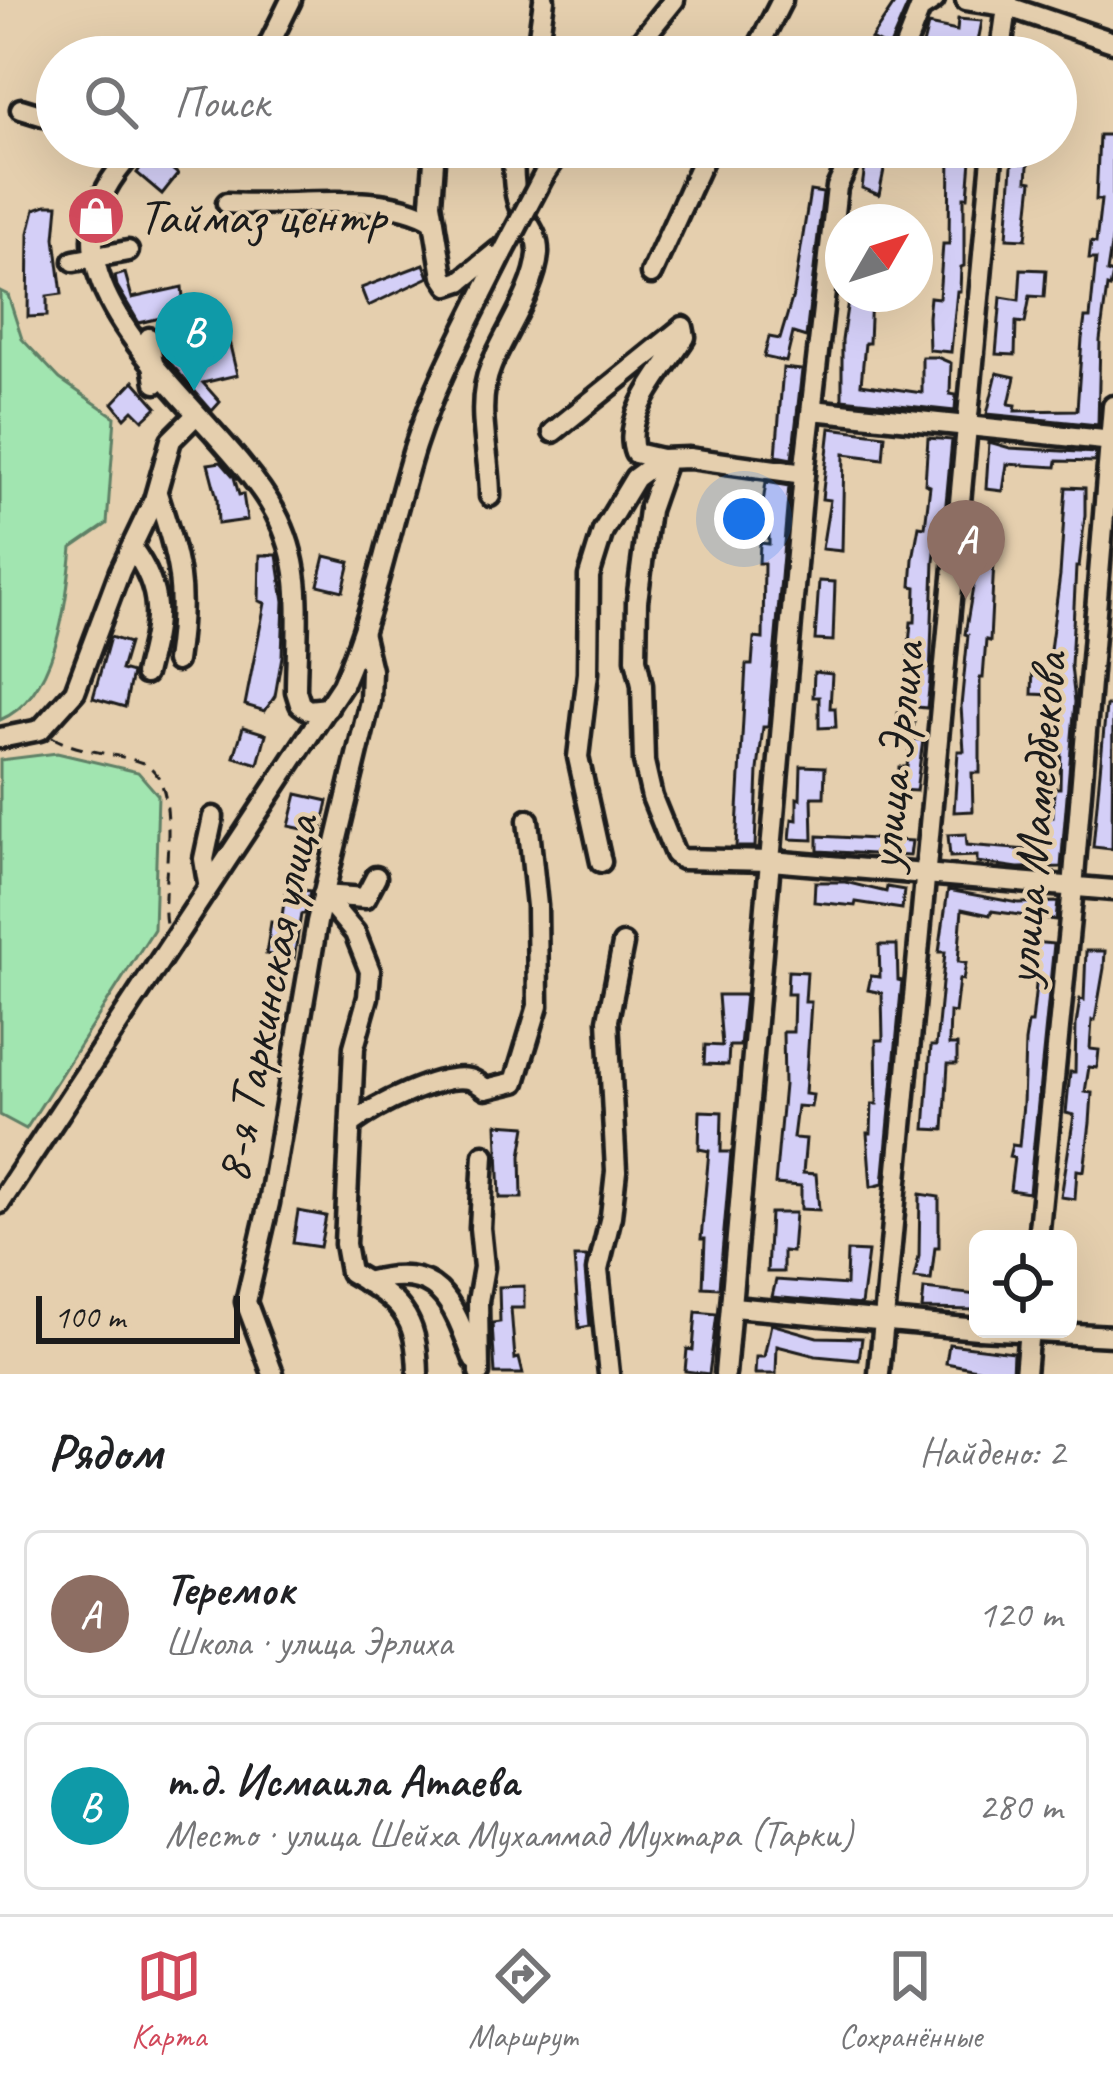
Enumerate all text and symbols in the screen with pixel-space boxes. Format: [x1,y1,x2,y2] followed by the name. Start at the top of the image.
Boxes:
[36,36,1077,168] search box
[78,69,144,135] icon: search
[174,74,269,131] text: Поиск
[138,184,389,248] place label: Таймаз центр
[65,185,127,247] shop icon: Таймаз центр
[825,204,933,312] north arrow
[155,292,233,391] pin: B
[714,489,774,549] your location
[927,500,1005,599] pin: A
[851,635,939,876] street label: улица Эрлиха
[988,647,1082,991] street label: улица Мамедбекова
[199,806,334,1188] street label: 8-я Таркинская улица
[969,1230,1077,1338] map controls
[969,1230,1077,1338] button: locate
[36,1290,240,1343] scale bar
[54,1296,125,1338] text: 100 m
[48,1420,162,1484] text: Рядом
[920,1428,1065,1477] text: Найдено: 2
[165,1561,295,1618] text: Теремок
[80,1590,100,1639] text: A
[978,1590,1062,1639] text: 120 m
[165,1618,453,1667] text: Школа · улица Эрлиха
[165,1753,519,1810] text: т.д. Исмаила Атаева
[80,1782,100,1831] text: B
[978,1782,1062,1831] text: 280 m
[165,1810,853,1859] text: Место · улица Шейха Мухаммад Мухтара (Тарки)
[131,1943,206,2057] tab: Карта
[468,1943,577,2057] tab: Маршрут
[839,1943,982,2057] tab: Сохранённые

